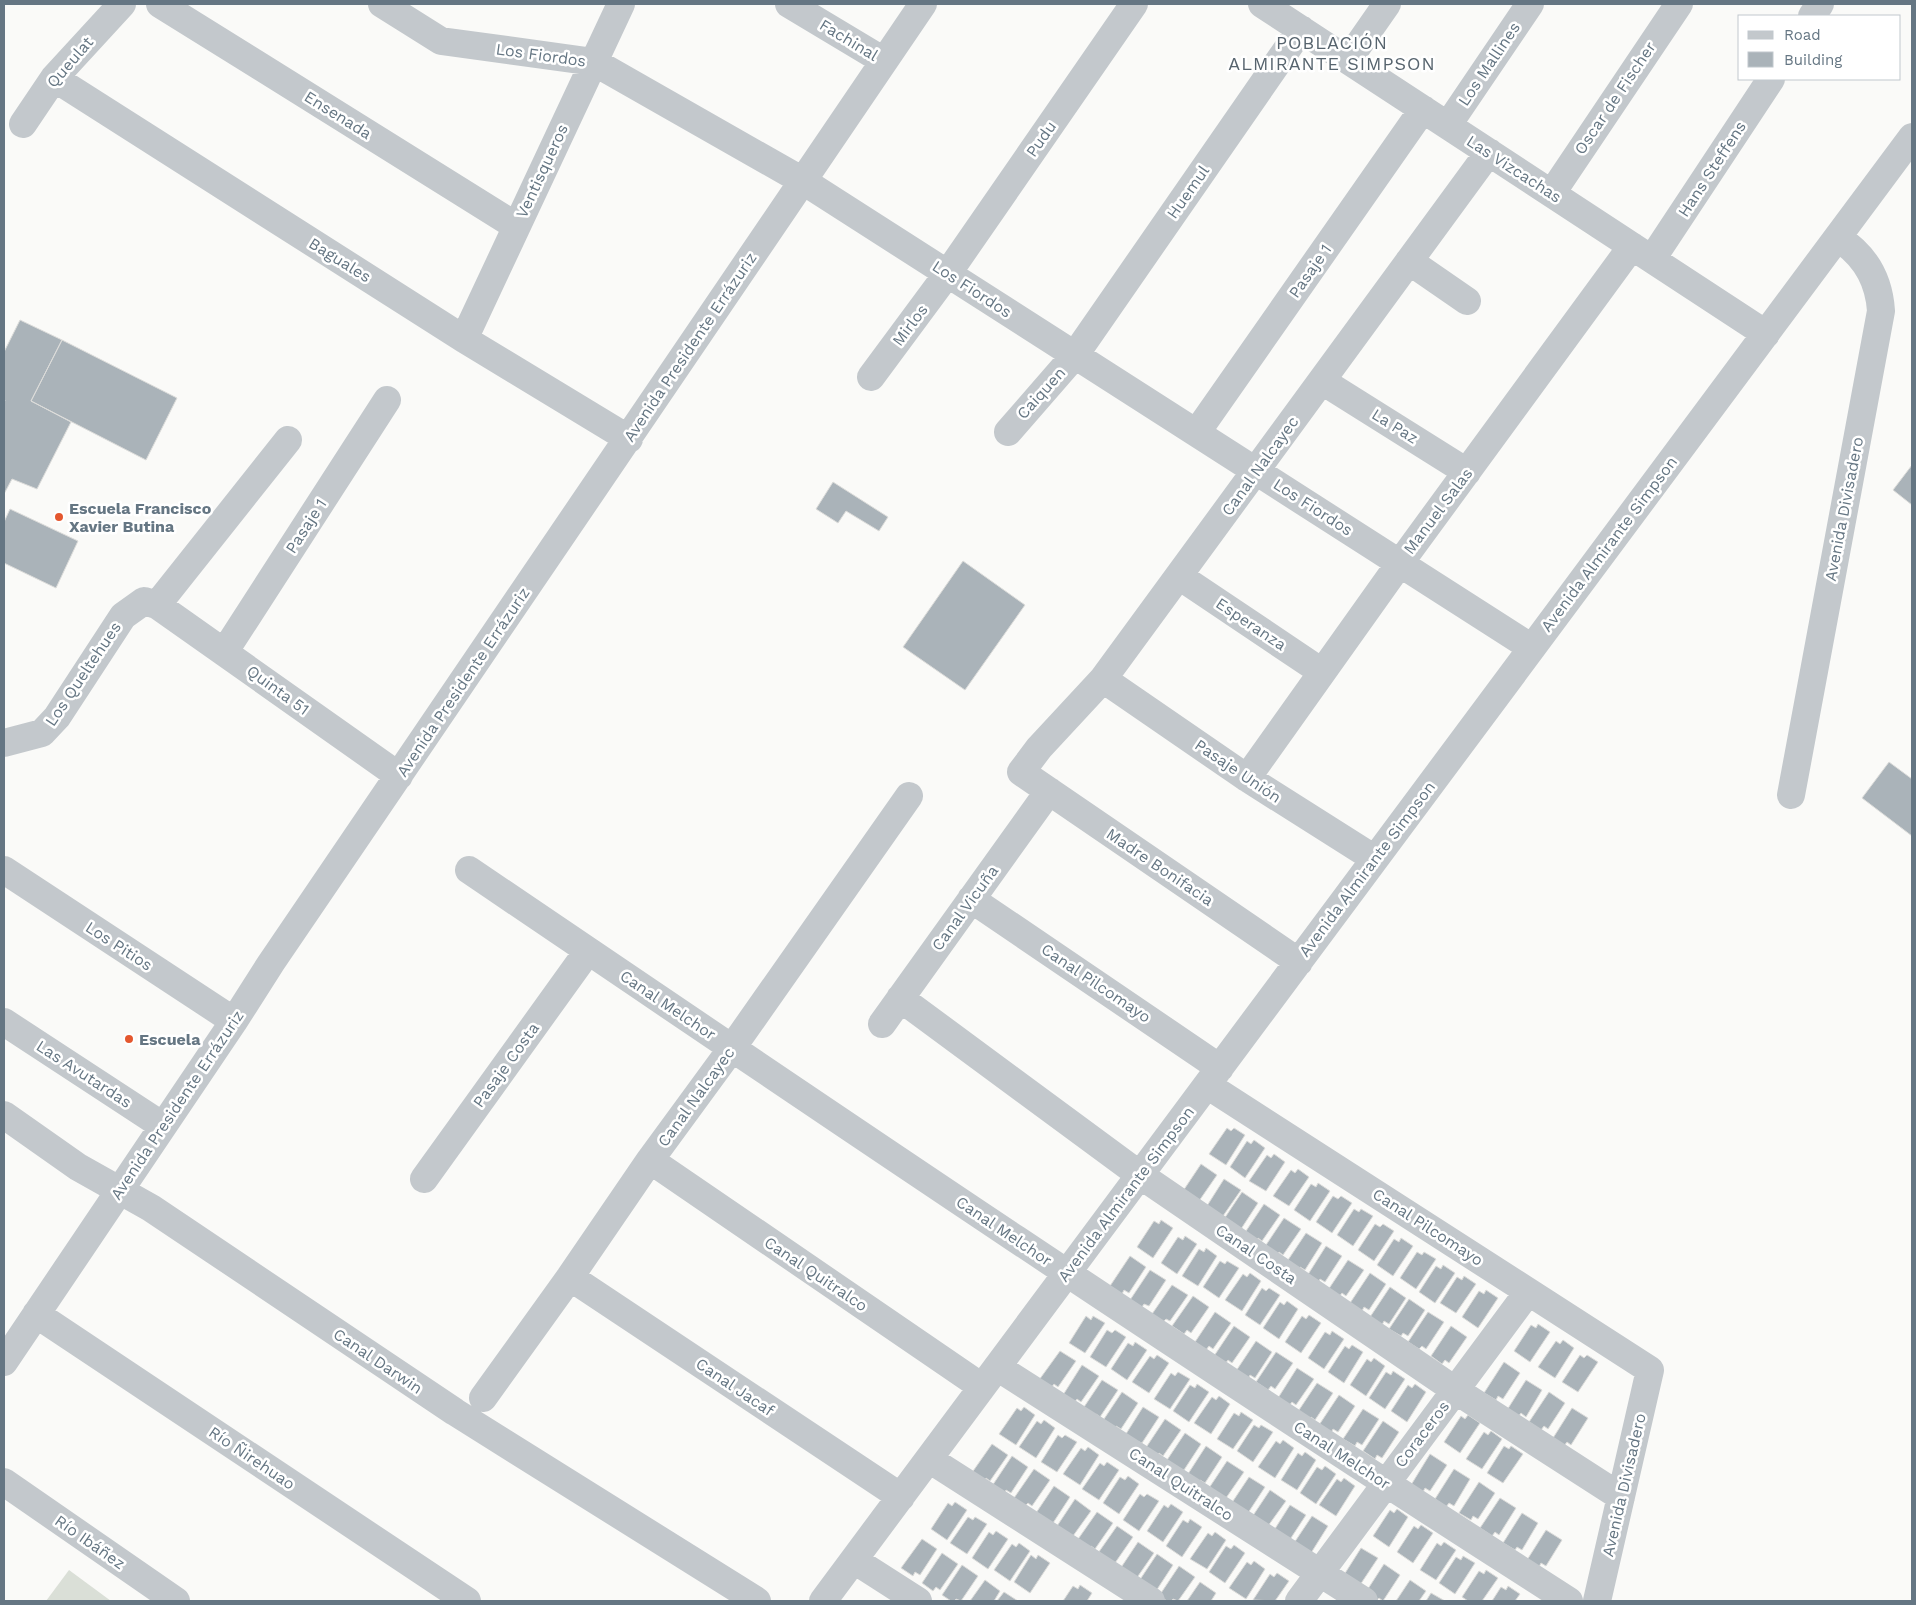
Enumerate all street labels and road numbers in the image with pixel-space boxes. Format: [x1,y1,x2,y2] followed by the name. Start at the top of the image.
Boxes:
[816,15,882,65] street label: Fachinal
[1454,18,1524,110] street label: Los Mallines
[43,32,97,91] street label: Queulat
[1570,38,1660,158] street label: Oscar de Fischer
[495,39,587,71] street label: Los Fiordos
[301,87,375,143] street label: Ensenada
[1022,117,1060,161] street label: Pudu
[1674,117,1750,221] street label: Hans Steffens
[512,121,572,221] street label: Ventisqueros
[1463,131,1565,207] street label: Las Vizcachas
[1163,162,1213,222] street label: Huemul
[305,234,375,286] street label: Baguales
[1285,240,1335,302] street label: Pasaje 1
[619,249,761,445] street label: Avenida Presidente Errázuriz
[929,256,1015,322] street label: Los Fiordos
[888,300,932,350] street label: Mirlos
[1013,363,1069,423] street label: Caiquen
[1368,404,1422,448] street label: La Paz
[1218,412,1302,519] street label: Canal Nalcayec
[1821,435,1867,583] street label: Avenida Divisadero
[1537,453,1681,635] street label: Avenida Almirante Simpson
[1399,464,1477,558] street label: Manuel Salas
[1270,474,1356,540] street label: Los Fiordos
[281,495,331,557] street label: Pasaje 1
[392,584,534,780] street label: Avenida Presidente Errázuriz
[1212,594,1290,654] street label: Esperanza
[41,618,125,730] street label: Los Queltehues
[243,661,313,719] street label: Quinta 51
[1191,735,1285,807] street label: Pasaje Unión
[1295,778,1439,960] street label: Avenida Almirante Simpson
[1103,824,1217,910] street label: Madre Bonifacia
[928,862,1002,954] street label: Canal Vicuña
[82,917,156,975] street label: Los Pitios
[1038,939,1154,1027] street label: Canal Pilcomayo
[616,966,720,1044] street label: Canal Melchor
[106,1007,248,1203] street label: Avenida Presidente Errázuriz
[469,1019,543,1111] street label: Pasaje Costa
[33,1036,135,1112] street label: Las Avutardas
[654,1043,738,1150] street label: Canal Nalcayec
[1054,1103,1198,1285] street label: Avenida Almirante Simpson
[1369,1184,1487,1270] street label: Canal Pilcomayo
[952,1192,1056,1270] street label: Canal Melchor
[1212,1220,1300,1288] street label: Canal Costa
[761,1232,871,1316] street label: Canal Quitralco
[330,1324,426,1398] street label: Canal Darwin
[692,1354,778,1421] street label: Canal Jacaf
[1391,1397,1453,1471] street label: Coraceros
[1598,1411,1650,1559] street label: Avenida Divisadero
[1290,1417,1394,1494] street label: Canal Melchor
[205,1422,299,1494] street label: Río Ñirehuao
[1125,1443,1237,1525] street label: Canal Quitralco
[51,1511,129,1573] street label: Río Ibáñez

